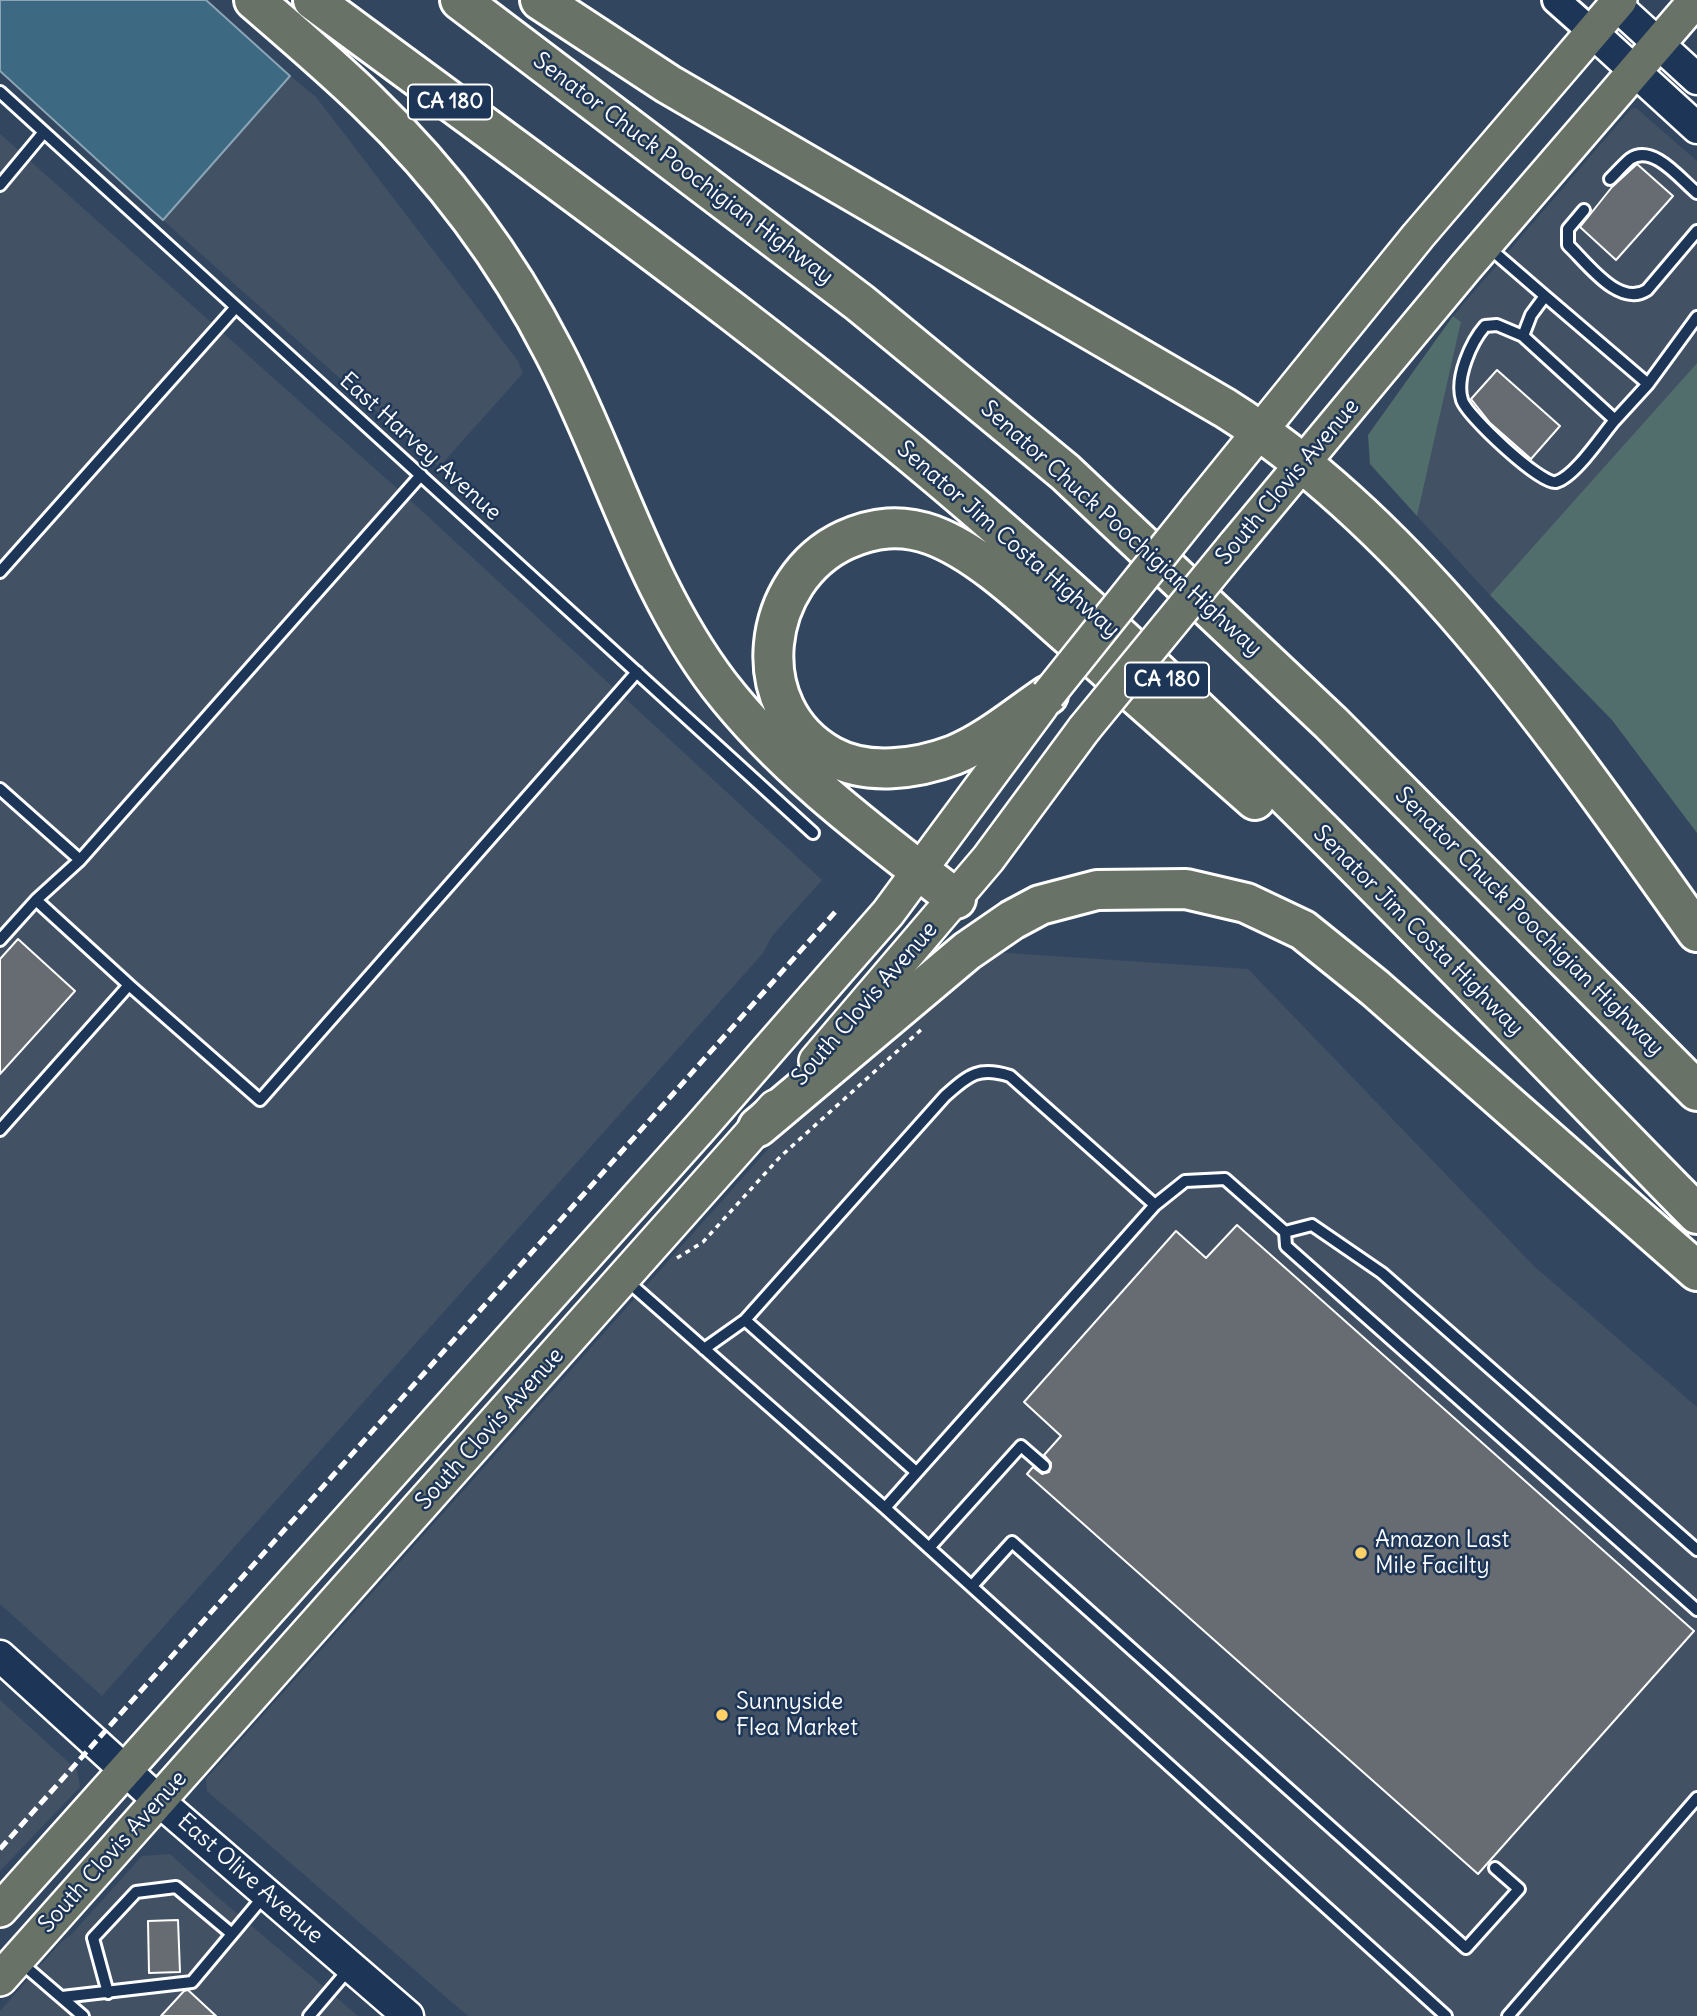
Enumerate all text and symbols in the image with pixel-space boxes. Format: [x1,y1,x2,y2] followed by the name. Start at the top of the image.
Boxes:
[527,47,839,291] street label: Senator Chuck Poochigian Highway
[408,84,492,119] road number: CA 180
[333,367,507,527] street label: East Harvey Avenue
[1211,393,1365,571] street label: South Clovis Avenue
[975,395,1267,663] street label: Senator Chuck Poochigian Highway
[891,436,1125,644] street label: Senator Jim Costa Highway
[1125,662,1209,698] road number: CA 180
[1389,782,1669,1062] street label: Senator Chuck Poochigian Highway
[1307,820,1529,1042] street label: Senator Jim Costa Highway
[786,916,944,1092] street label: South Clovis Avenue
[410,1342,570,1516] street label: South Clovis Avenue
[1375,1526,1509,1580] place label: Amazon Last Mile Facilty
[1353,1545,1369,1561] marker: Amazon Last Mile Facilty
[736,1688,858,1742] place label: Sunnyside Flea Market
[714,1707,730,1723] marker: Sunnyside Flea Market
[33,1765,193,1939] street label: South Clovis Avenue
[171,1808,329,1950] street label: East Olive Avenue

